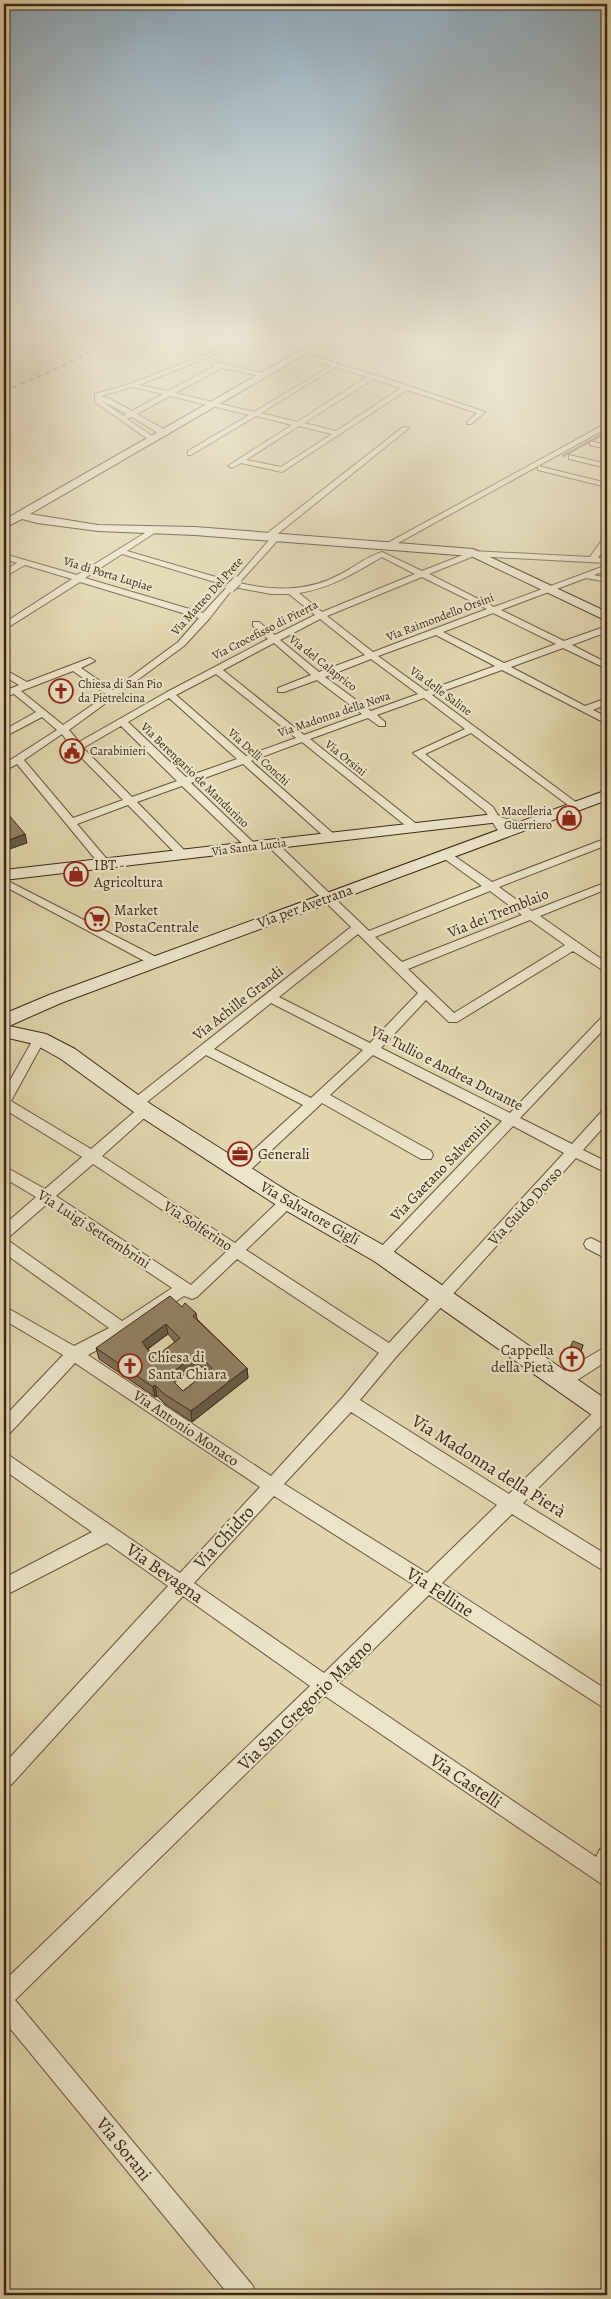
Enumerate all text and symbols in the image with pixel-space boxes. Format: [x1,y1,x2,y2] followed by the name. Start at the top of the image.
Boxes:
[61,553,154,595] street label: Via di Porta Lupiae
[167,553,246,639] street label: Via Matteo Del Prete
[383,589,496,645] street label: Via Raimondello Orsini
[208,596,321,664] street label: Via Crocefisso di Piterta
[285,631,360,695] street label: Via del Calaprico
[406,662,475,719] street label: Via delle Saline
[78,676,162,706] place label: Chiesa di San Pio da Pietrelcina
[48,678,74,704] church icon: Chiesa di San Pio da Pietrelcina
[275,687,393,741] street label: Via Madonna della Nova
[137,718,253,831] street label: Via Berengario de Mandurino
[224,724,293,789] street label: Via Delli Conchi
[321,736,370,780] street label: Via Orsini
[59,738,85,764] public building icon: Carabinieri
[90,743,146,759] place label: Carabinieri
[501,803,552,833] place label: Macelleria Guerriero
[556,805,582,831] shop icon: Macelleria Guerriero
[210,834,288,860] street label: Via Santa Lucia
[93,855,163,892] place label: IBT - Agricoltura
[63,861,89,887] shop icon: IBT - Agricoltura
[253,879,356,933] street label: Via per Avetrana
[444,884,551,943] street label: Via dei Tremblaio
[114,900,199,937] place label: Market PostaCentrale
[84,906,110,932] supermarket icon: Market PostaCentrale
[188,961,287,1045] street label: Via Achille Grandi
[367,1020,527,1115] street label: Via Tullio e Andrea Durante
[385,1113,496,1226] street label: Via Gaetano Salvemini
[227,1141,253,1167] office icon: Generali
[258,1144,310,1164] place label: Generali
[483,1162,567,1250] street label: Via Guido Dorso
[256,1176,363,1250] street label: Via Salvatore Gigli
[33,1184,154,1273] street label: Via Luigi Settembrini
[159,1196,236,1256] street label: Via Solferino
[491,1340,554,1377] place label: Cappella della Pietà
[559,1346,585,1372] church icon: Cappella della Pietà
[148,1347,227,1384] place label: Chiesa di Santa Chiara
[117,1353,143,1379] church icon: Chiesa di Santa Chiara
[128,1385,243,1471] street label: Via Antonio Monaco
[407,1408,571,1524] street label: Via Madonna della Pierà
[188,1500,260,1575] street label: Via Chidro
[121,1537,209,1609] street label: Via Bevagna
[401,1561,478,1623] street label: Via Felline
[232,1634,377,1776] street label: Via San Gregorio Magno
[424,1748,507,1814] street label: Via Castelli
[90,2111,157,2186] street label: Via Sorani

